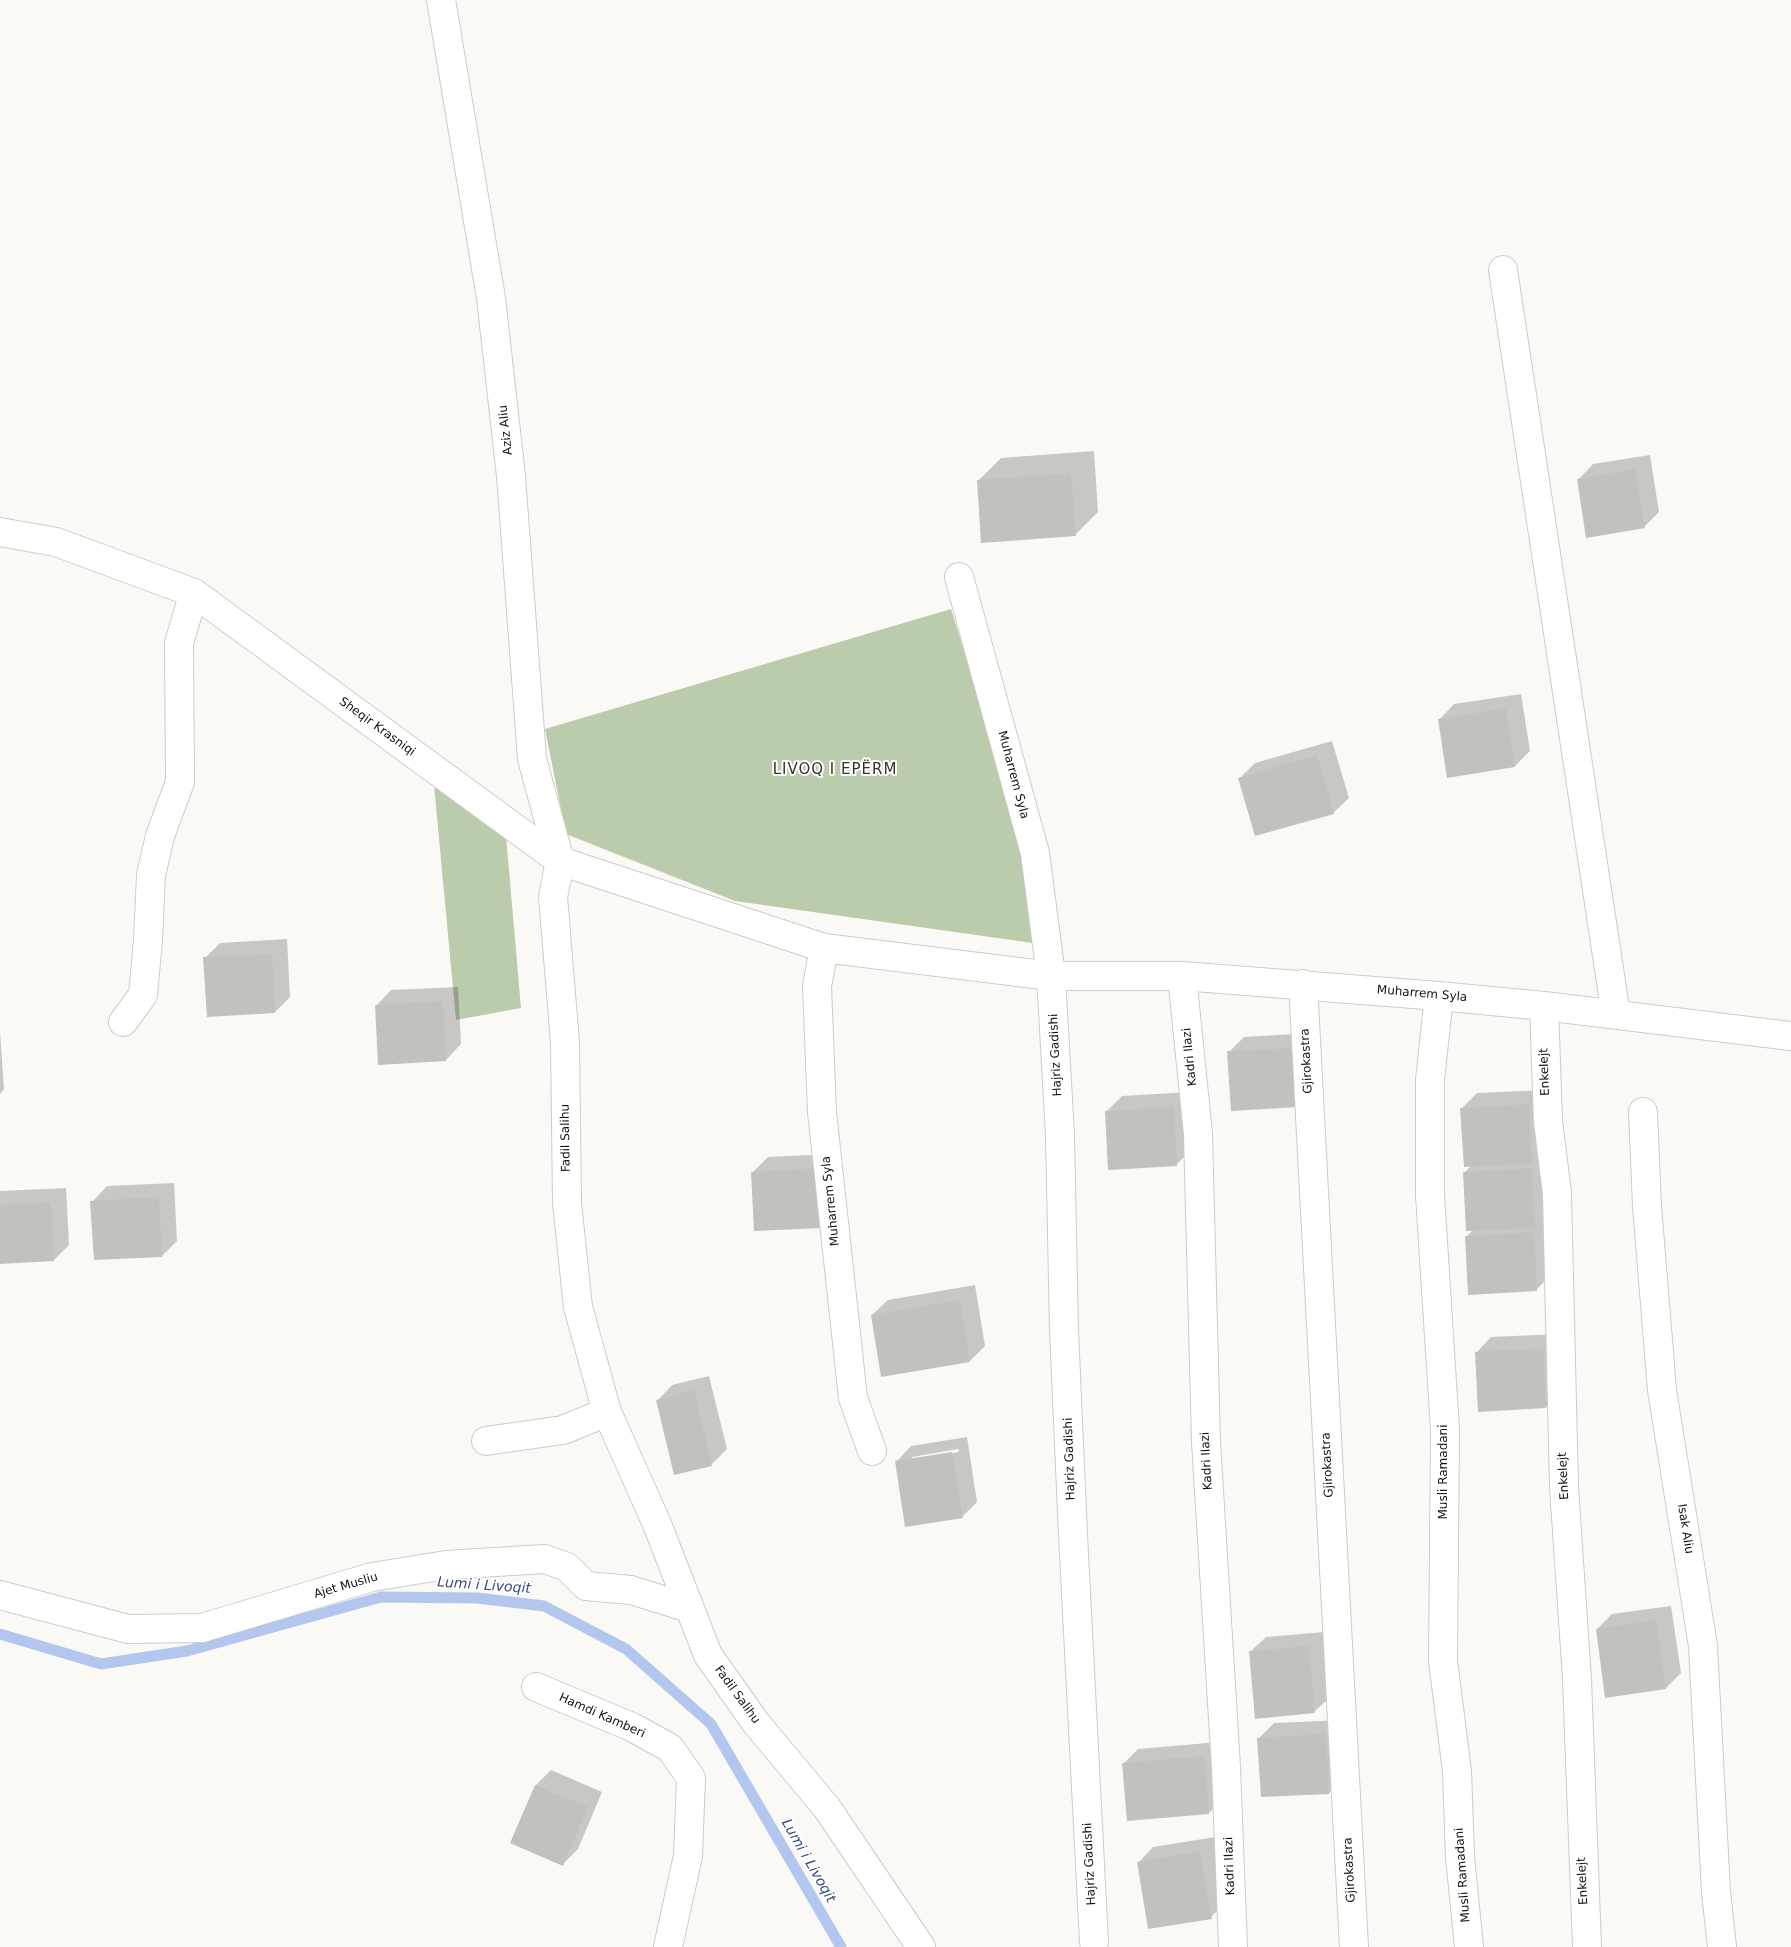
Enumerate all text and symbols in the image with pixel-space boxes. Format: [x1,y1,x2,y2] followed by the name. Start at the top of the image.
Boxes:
[496,404,516,456] street label: Aziz Aliu
[336,695,418,759] street label: Sheqir Krasniqi
[994,729,1032,821] street label: Muharrem Syla
[771,761,899,779] district label: LIVOQ I EPËRM
[1376,983,1468,1005] street label: Muharrem Syla
[1047,1013,1065,1097] street label: Hajriz Gadishi
[1180,1027,1200,1087] street label: Kadri Ilazi
[1298,1028,1316,1094] street label: Gjirokastra
[1537,1048,1553,1096] street label: Enkelejt
[558,1104,574,1172] street label: Fadil Salihu
[819,1155,843,1247] street label: Muharrem Syla
[1061,1417,1079,1501] street label: Hajriz Gadishi
[1437,1424,1451,1520] street label: Musli Ramadani
[1198,1431,1216,1491] street label: Kadri Ilazi
[1319,1432,1337,1498] street label: Gjirokastra
[1556,1452,1572,1500] street label: Enkelejt
[1674,1503,1696,1555] street label: Isak Aliu
[312,1570,380,1602] street label: Ajet Musliu
[437,1574,531,1598] water label: Lumi i Livoqit
[711,1663,763,1727] street label: Fadil Salihu
[557,1691,647,1741] street label: Hamdi Kamberi
[777,1816,839,1906] water label: Lumi i Livoqit
[1081,1822,1099,1906] street label: Hajriz Gadishi
[1453,1827,1473,1923] street label: Musli Ramadani
[1222,1836,1238,1896] street label: Kadri Ilazi
[1341,1837,1359,1903] street label: Gjirokastra
[1575,1857,1591,1905] street label: Enkelejt

